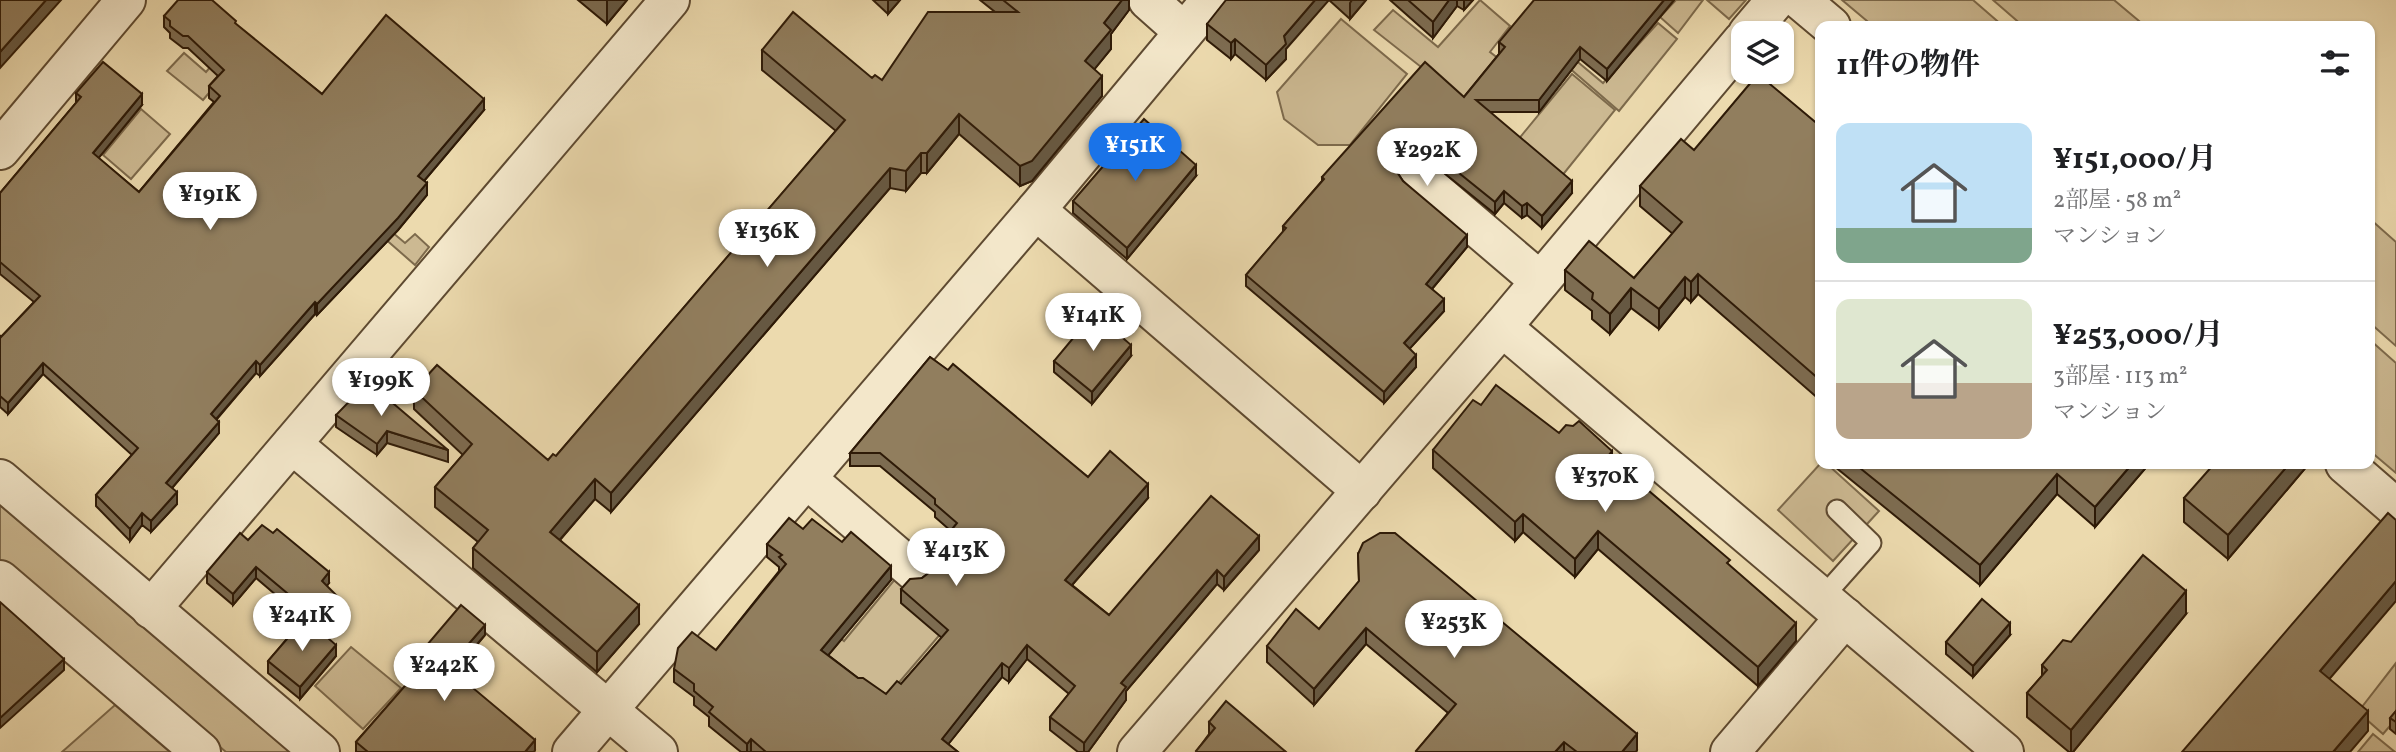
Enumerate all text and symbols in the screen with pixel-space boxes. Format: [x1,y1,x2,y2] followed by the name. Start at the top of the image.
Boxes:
[1731,21,1794,84] map controls
[1731,21,1794,84] button: layers
[2316,44,2354,82] icon: filters
[1836,45,1980,87] text: 11件の物件
[1086,124,1184,183] pin: ¥151K
[1378,128,1476,188] pin: ¥292K
[1105,130,1165,162] text: ¥151K
[1393,135,1461,167] text: ¥292K
[2053,139,2217,181] text: ¥151,000/月
[1892,151,1976,235] icon: home
[161,173,259,232] pin: ¥191K
[179,179,241,211] text: ¥191K
[2053,185,2181,217] text: 2部屋 · 58 m²
[718,210,816,269] pin: ¥136K
[735,216,799,248] text: ¥136K
[2053,221,2167,253] text: マンション
[1044,294,1142,353] pin: ¥141K
[1061,300,1125,332] text: ¥141K
[2053,315,2224,357] text: ¥253,000/月
[1892,327,1976,411] icon: home
[332,358,430,418] pin: ¥199K
[2053,361,2188,393] text: 3部屋 · 113 m²
[348,365,414,397] text: ¥199K
[2053,397,2167,429] text: マンション
[1556,454,1654,514] pin: ¥370K
[1571,461,1639,493] text: ¥370K
[907,528,1005,588] pin: ¥413K
[923,535,989,567] text: ¥413K
[253,594,351,653] pin: ¥241K
[269,600,335,632] text: ¥241K
[1405,600,1503,660] pin: ¥253K
[1421,607,1487,639] text: ¥253K
[395,644,493,703] pin: ¥242K
[410,650,478,682] text: ¥242K

